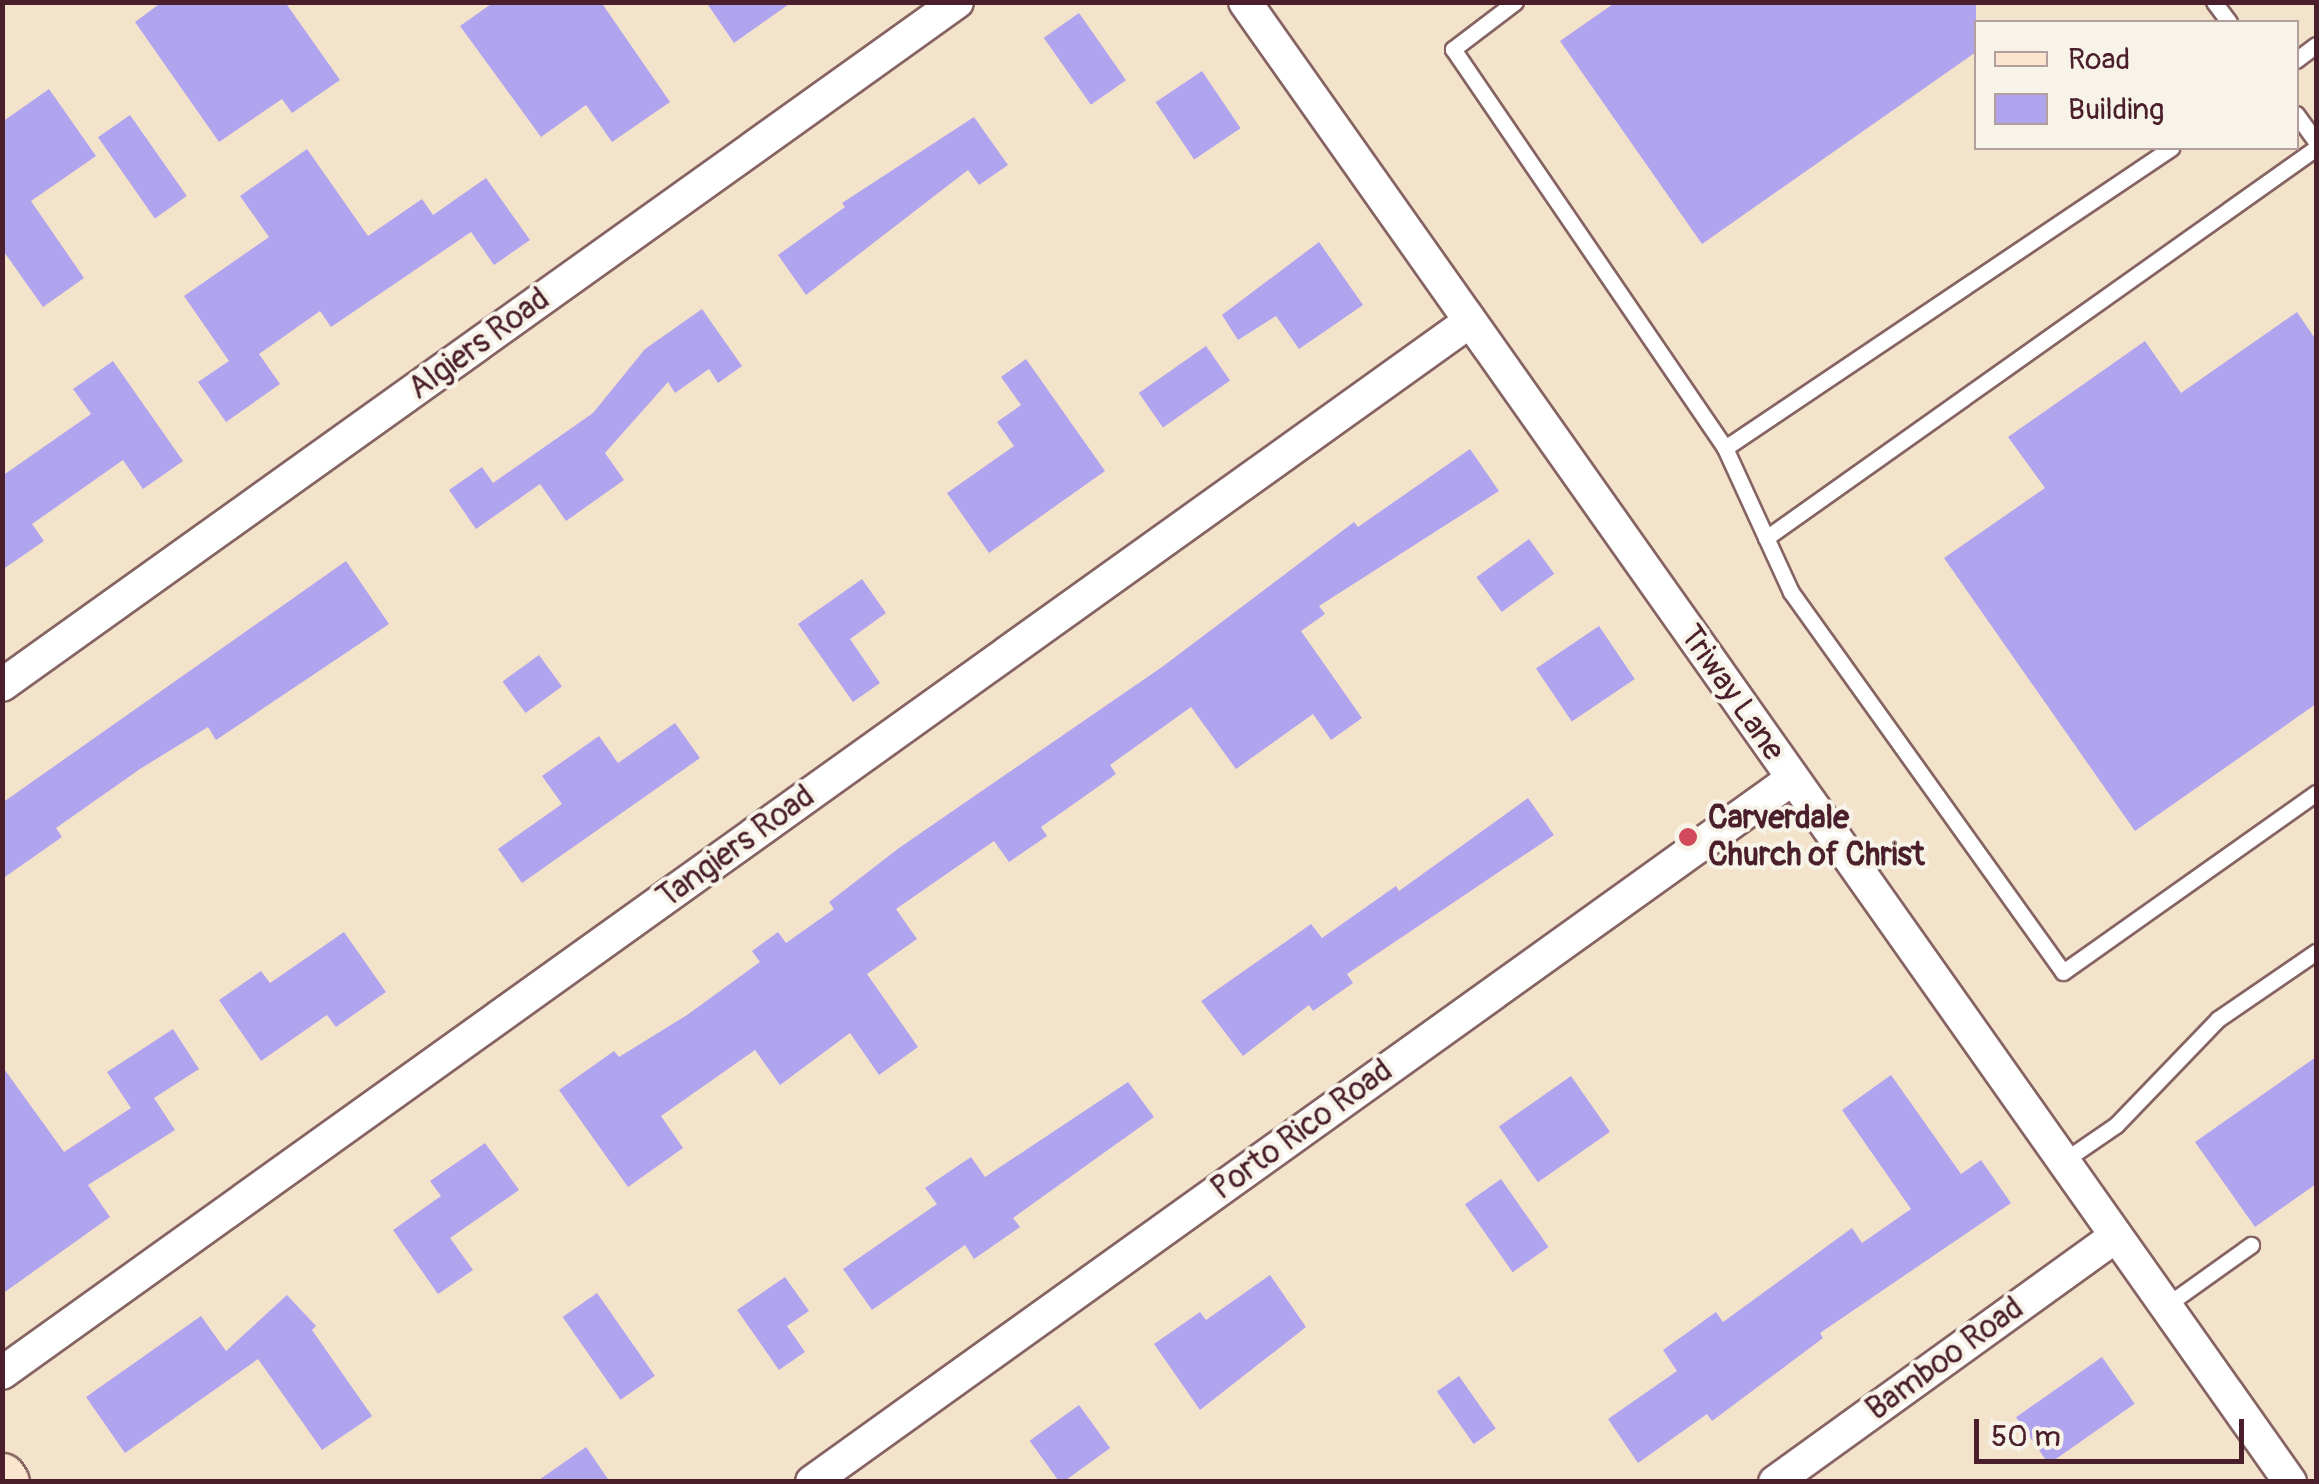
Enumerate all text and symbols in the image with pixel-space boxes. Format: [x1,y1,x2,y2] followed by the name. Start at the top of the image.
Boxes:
[1974,20,2299,150] legend
[2068,41,2130,78] text: Road
[2068,91,2164,128] text: Building
[401,280,557,408] street label: Algiers Road
[1671,618,1793,768] street label: Triway Lane
[650,777,822,917] street label: Tangiers Road
[1708,800,1925,875] place label: Carverdale Church of Christ
[1677,826,1699,848] marker: Carverdale Church of Christ
[1204,1052,1400,1208] street label: Porto Rico Road
[1859,1289,2031,1429] street label: Bamboo Road
[1979,1399,2249,1461] scale bar
[1991,1418,2061,1455] text: 50 m

